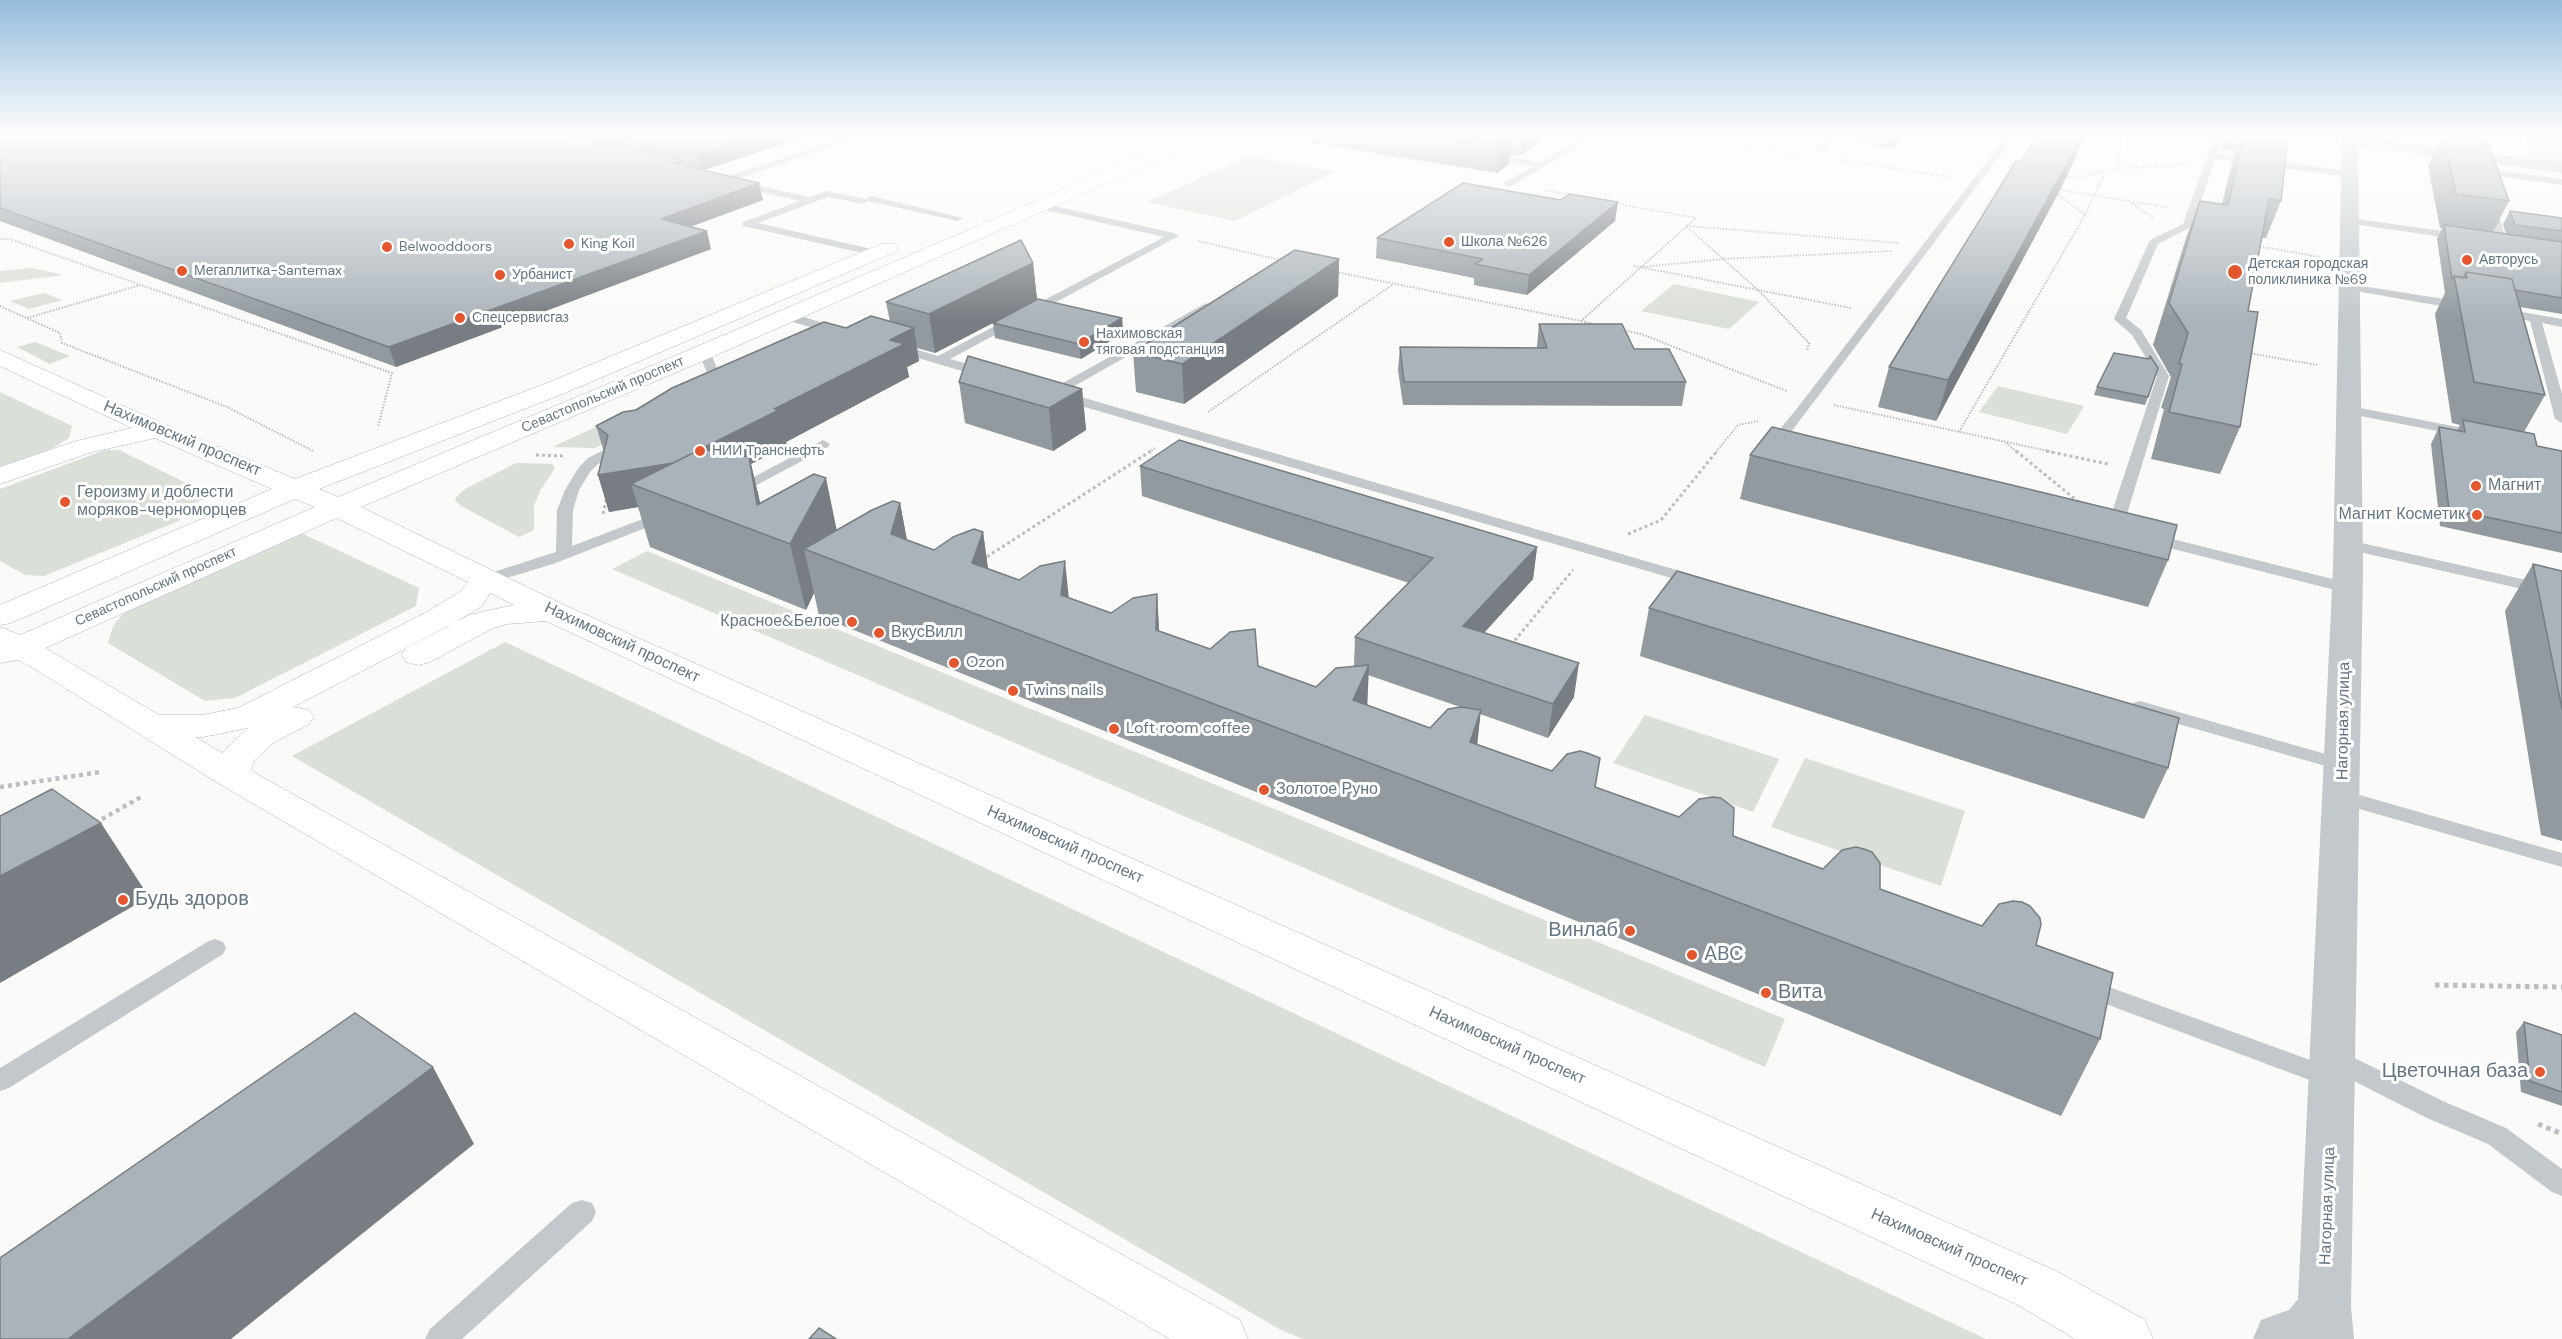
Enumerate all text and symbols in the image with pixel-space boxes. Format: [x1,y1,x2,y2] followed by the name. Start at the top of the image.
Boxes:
[1461,234,1548,250] place label: Школа №626
[1442,235,1456,249] marker: Школа №626
[581,236,635,252] place label: King Koil
[562,237,576,251] marker: King Koil
[399,239,492,255] place label: Belwooddoors
[380,240,394,254] marker: Belwooddoors
[2479,252,2538,268] place label: Авторусь
[2460,253,2474,267] marker: Авторусь
[2248,256,2368,288] place label: Детская городская поликлиника №69
[194,263,342,279] place label: Мегаплитка-Santemax
[2226,263,2244,281] marker: Детская городская поликлиника №69
[175,264,189,278] marker: Мегаплитка-Santemax
[512,267,572,283] place label: Урбанист
[493,268,507,282] marker: Урбанист
[472,310,569,326] place label: Спецсервисгаз
[453,311,467,325] marker: Спецсервисгаз
[1096,326,1224,358] place label: Нахимовская тяговая подстанция
[1077,335,1091,349] marker: Нахимовская тяговая подстанция
[519,353,687,437] street label: Севастопольский проспект
[100,397,264,481] street label: Нахимовский проспект
[712,443,824,459] place label: НИИ Транснефть
[693,444,707,458] marker: НИИ Транснефть
[2488,476,2541,496] place label: Магнит
[2469,479,2483,493] marker: Магнит
[77,483,247,521] place label: Героизму и доблести моряков-черноморцев
[58,495,72,509] marker: Героизму и доблести моряков-черноморцев
[2339,505,2465,525] place label: Магнит Косметик
[2470,508,2484,522] marker: Магнит Косметик
[73,544,239,630] street label: Севастопольский проспект
[541,599,703,687] street label: Нахимовский проспект
[720,612,840,632] place label: Красное&Белое
[845,615,859,629] marker: Красное&Белое
[891,623,963,643] place label: ВкусВилл
[872,626,886,640] marker: ВкусВилл
[966,653,1004,673] place label: Ozon
[947,656,961,670] marker: Ozon
[2333,662,2355,780] street label: Нагорная улица
[1025,681,1104,701] place label: Twins nails
[1006,684,1020,698] marker: Twins nails
[1126,719,1250,739] place label: Loft room coffee
[1107,722,1121,736] marker: Loft room coffee
[1276,780,1378,800] place label: Золотое Руно
[1257,783,1271,797] marker: Золотое Руно
[984,802,1146,888] street label: Нахимовский проспект
[135,888,249,912] place label: Будь здоров
[116,893,130,907] marker: Будь здоров
[1548,919,1618,943] place label: Винлаб
[1623,924,1637,938] marker: Винлаб
[1704,943,1744,967] place label: ABC
[1685,948,1699,962] marker: ABC
[1778,981,1823,1005] place label: Вита
[1759,986,1773,1000] marker: Вита
[1426,1003,1588,1089] street label: Нахимовский проспект
[2382,1060,2528,1084] place label: Цветочная база
[2533,1065,2547,1079] marker: Цветочная база
[2316,1147,2340,1265] street label: Нагорная улица
[1868,1205,2030,1291] street label: Нахимовский проспект

